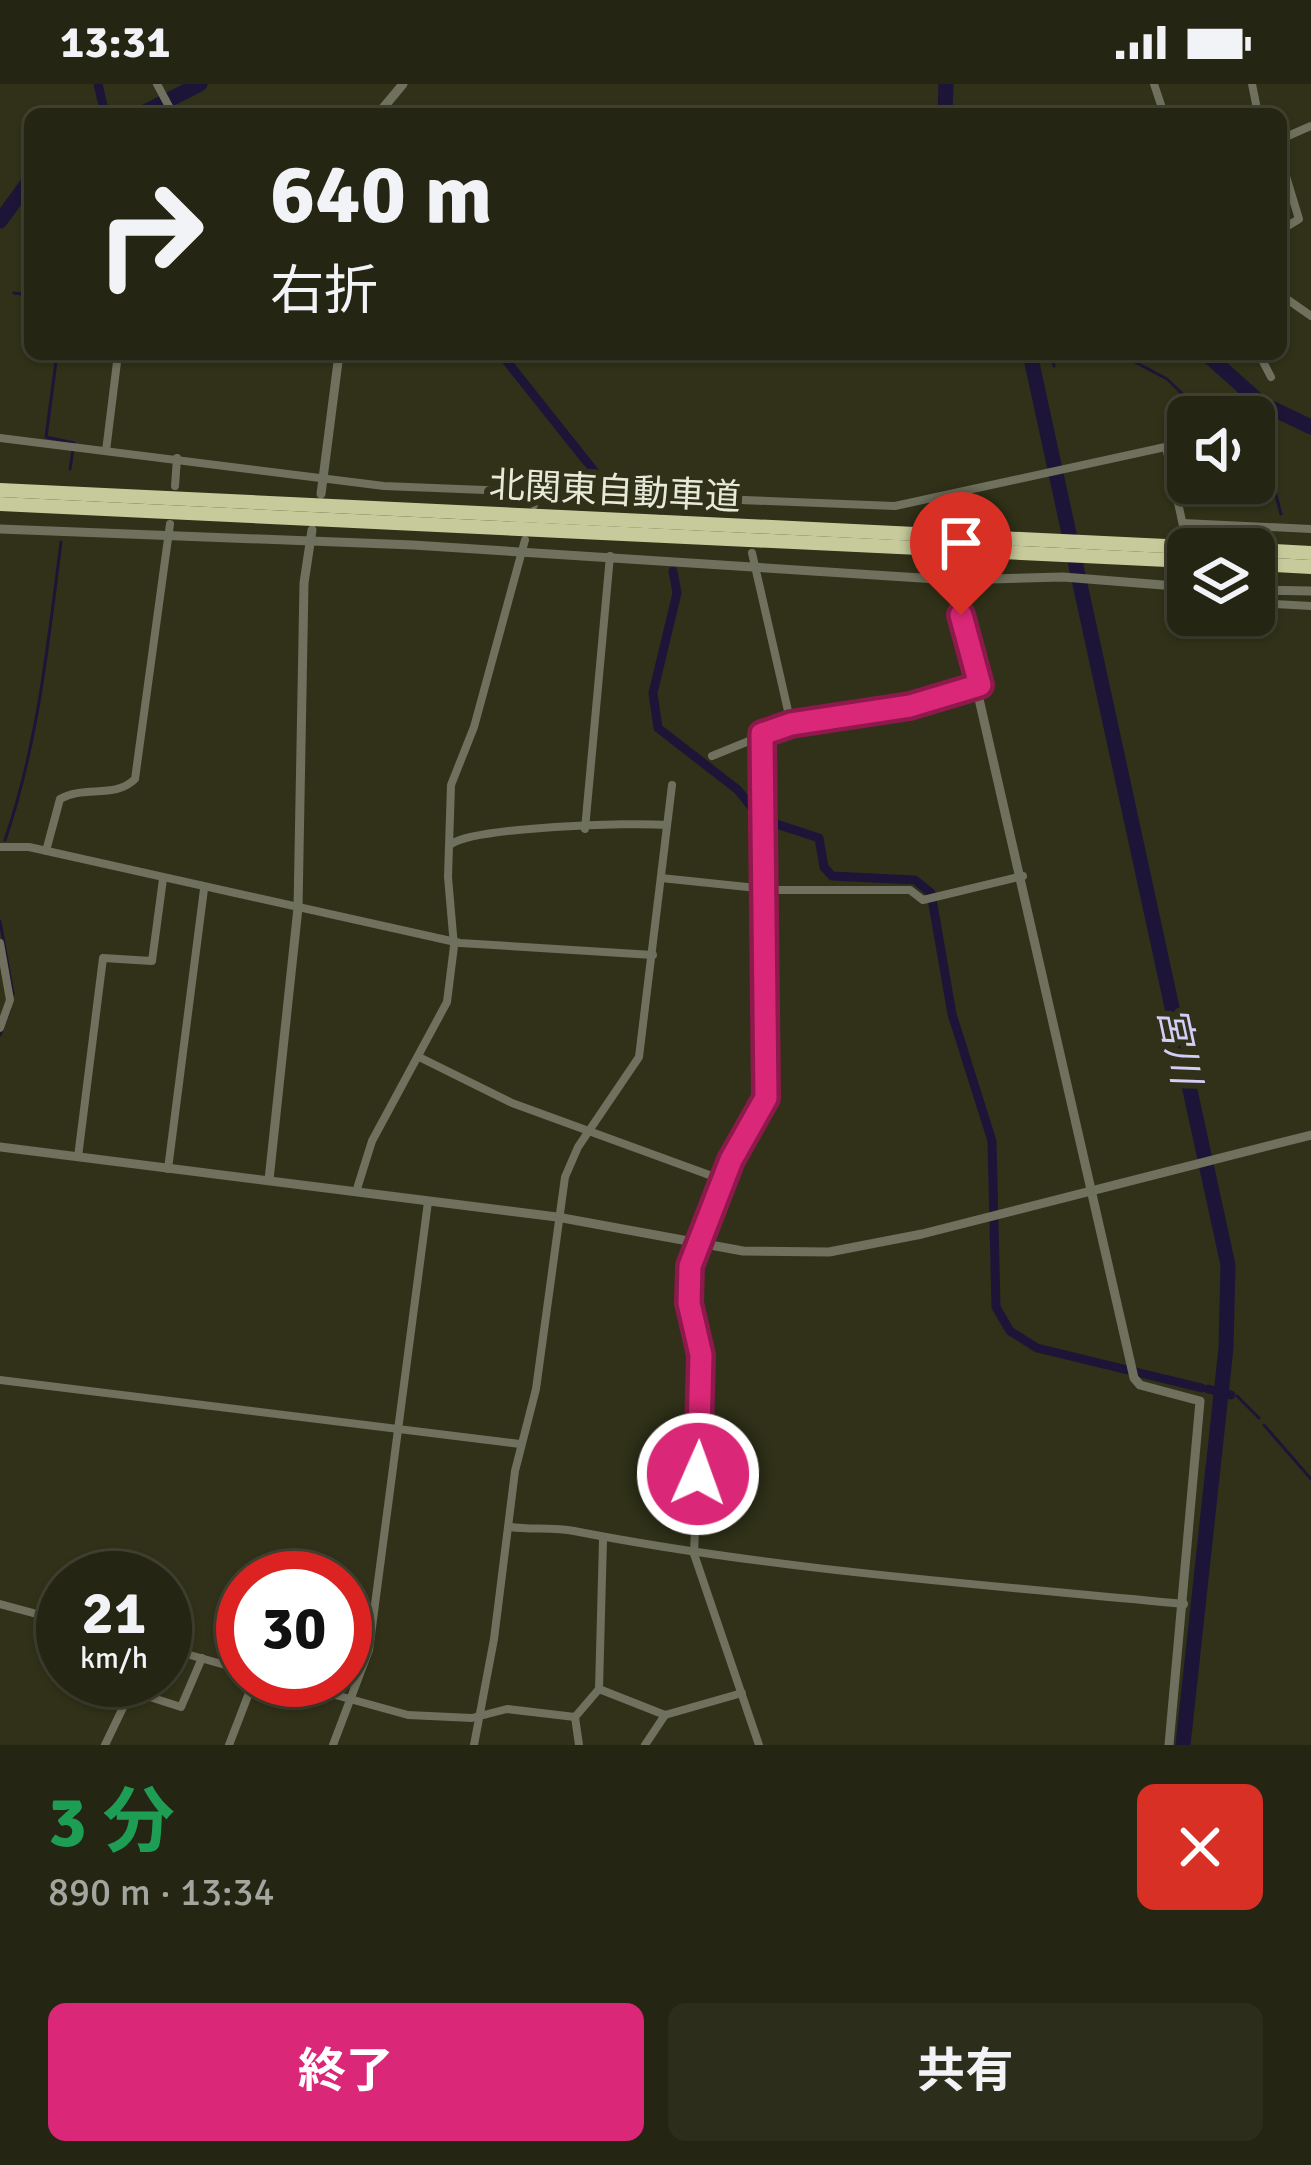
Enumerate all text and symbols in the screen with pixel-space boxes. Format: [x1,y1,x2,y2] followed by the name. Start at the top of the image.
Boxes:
[60,15,170,70] text: 13:31
[270,143,492,247] text: 640 m
[72,156,228,312] icon: right
[270,258,378,325] text: 右折
[1167,396,1275,636] map controls
[1167,396,1275,504] button: sound
[488,462,742,521] street label: 北関東自動車道
[910,492,1012,615] pin
[928,510,994,576] icon: arrive
[1167,528,1275,636] button: layers
[1147,1002,1211,1092] water label: 宮川
[635,1411,761,1537] position arrow
[216,1551,372,1707] speed limit sign: 30
[82,1577,146,1651] text: 21
[80,1640,148,1677] text: km/h
[48,1778,175,1867] text: 3 分
[1137,1784,1263,1910] button: close
[48,1868,275,1916] text: 890 m · 13:34
[48,2003,644,2141] button: 終了
[668,2003,1263,2141] button: 共有

